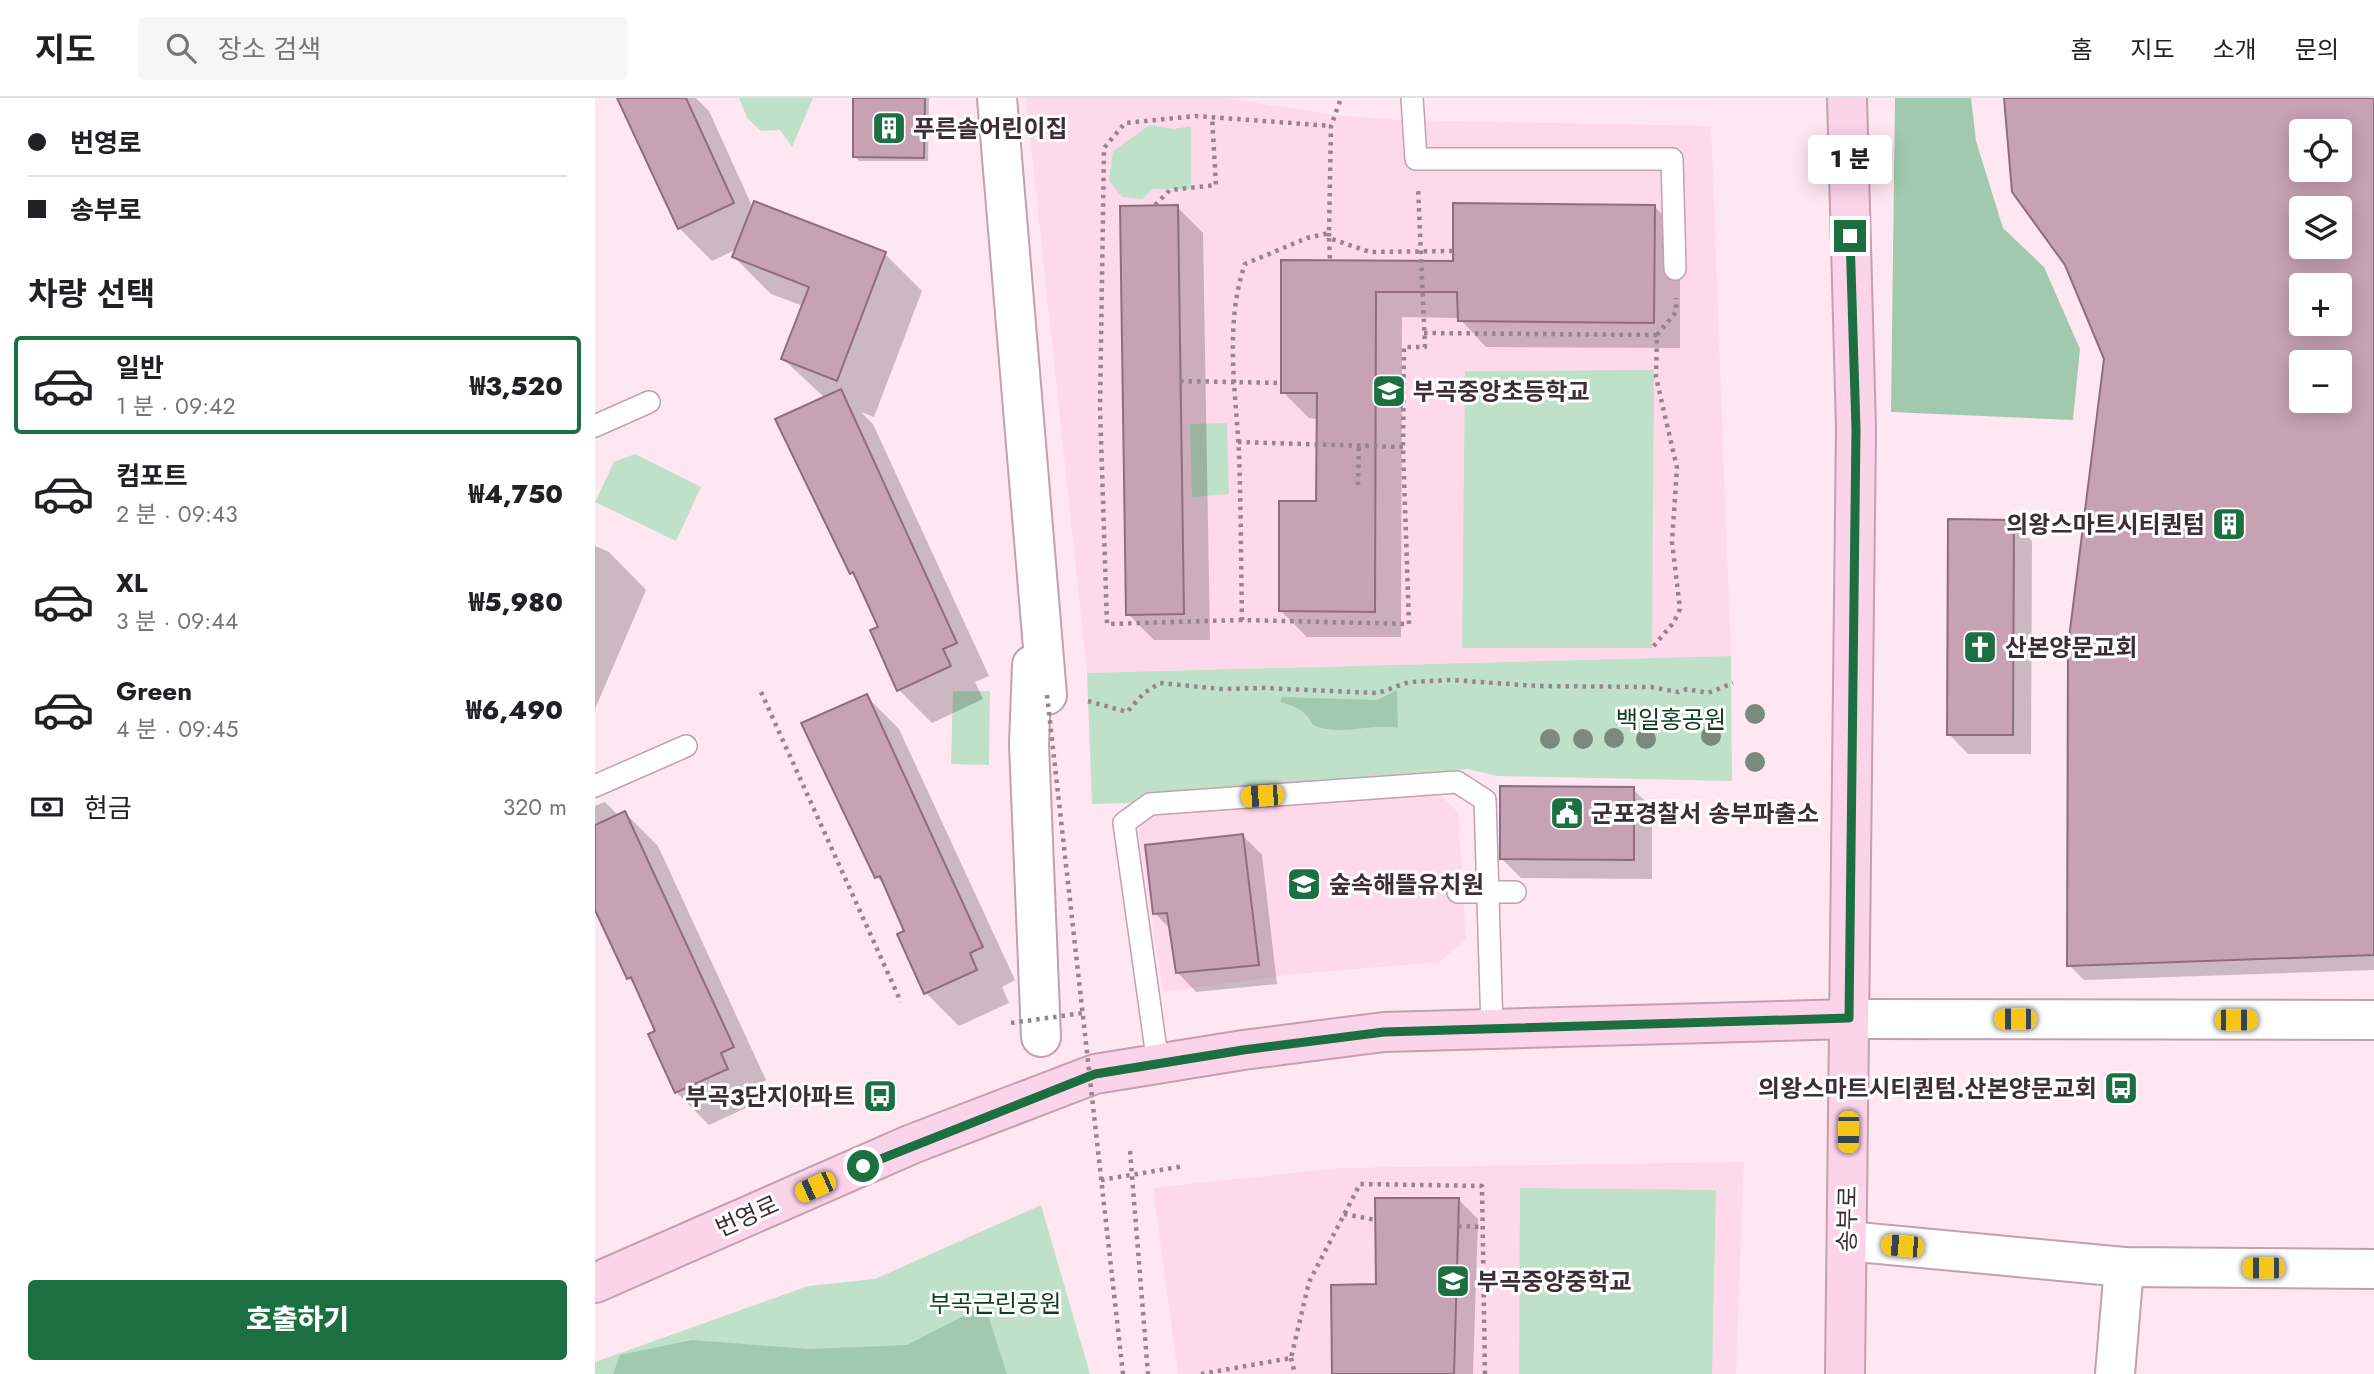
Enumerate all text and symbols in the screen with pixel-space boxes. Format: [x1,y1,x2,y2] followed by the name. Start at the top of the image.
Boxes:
[138,17,628,80] search box
[35,26,96,73] text: 지도
[162,29,200,67] icon: search
[218,30,321,68] text: 장소 검색
[2070,32,2092,67] text: 홈
[2130,32,2175,67] text: 지도
[2213,32,2257,67] text: 소개
[2295,32,2339,67] text: 문의
[870,109,908,147] building icon: 푸른솔어린이집
[913,111,1068,146] place label: 푸른솔어린이집
[2289,119,2352,413] map controls
[2289,119,2352,182] button: locate
[70,124,142,162] text: 번영로
[1808,135,1892,184] callout: 1 분
[1830,142,1870,176] text: 1 분
[70,191,142,229] text: 송부로
[2289,196,2352,259] button: layers
[1834,220,1866,252] route end
[28,271,155,317] text: 차량 선택
[2289,273,2352,336] button: +
[116,349,164,387] text: 일반
[2289,350,2352,413] button: −
[32,354,95,417] icon: car
[470,367,563,405] text: ₩3,520
[1370,372,1408,410] school or university icon: 부곡중앙초등학교
[1413,374,1590,409] place label: 부곡중앙초등학교
[116,389,236,423] text: 1 분 · 09:42
[116,457,188,495] text: 컴포트
[32,462,95,525] icon: car
[468,475,563,513] text: ₩4,750
[116,497,238,531] text: 2 분 · 09:43
[2210,505,2248,543] building icon: 의왕스마트시티퀀텀
[2006,507,2205,542] place label: 의왕스마트시티퀀텀
[116,564,148,602] text: XL
[32,570,95,633] icon: car
[469,583,563,621] text: ₩5,980
[116,604,238,638] text: 3 분 · 09:44
[1961,628,1999,666] church icon: 산본양문교회
[2005,630,2137,665] place label: 산본양문교회
[116,672,192,710] text: Green
[32,678,95,741] icon: car
[466,691,563,729] text: ₩6,490
[1616,702,1726,737] park label: 백일홍공원
[116,712,239,746] text: 4 분 · 09:45
[1241,784,1284,808] car
[28,788,66,826] icon: cash
[84,789,132,827] text: 현금
[503,790,567,824] text: 320 m
[1548,794,1586,832] public building icon: 군포경찰서 송부파출소
[1591,796,1819,831] place label: 군포경찰서 송부파출소
[1285,865,1323,903] school or university icon: 숲속해뜰유치원
[1329,867,1484,902] place label: 숲속해뜰유치원
[1995,1009,2037,1030] car
[2216,1010,2258,1031] car
[2102,1069,2140,1107] bus stop icon: 의왕스마트시티퀀텀.산본양문교회
[1758,1071,2097,1106] place label: 의왕스마트시티퀀텀.산본양문교회
[861,1077,899,1115] bus stop icon: 부곡3단지아파트
[686,1079,855,1114] place label: 부곡3단지아파트
[1838,1111,1859,1153] car
[847,1150,879,1182] route start
[792,1169,839,1205] car
[1829,1186,1865,1252] street label: 송부로
[710,1187,784,1245] street label: 번영로
[1881,1234,1924,1258] car
[2243,1258,2285,1279] car
[1434,1262,1472,1300] school or university icon: 부곡중앙중학교
[1477,1264,1632,1299] place label: 부곡중앙중학교
[28,1280,567,1360] button: 호출하기
[929,1286,1061,1321] park label: 부곡근린공원

